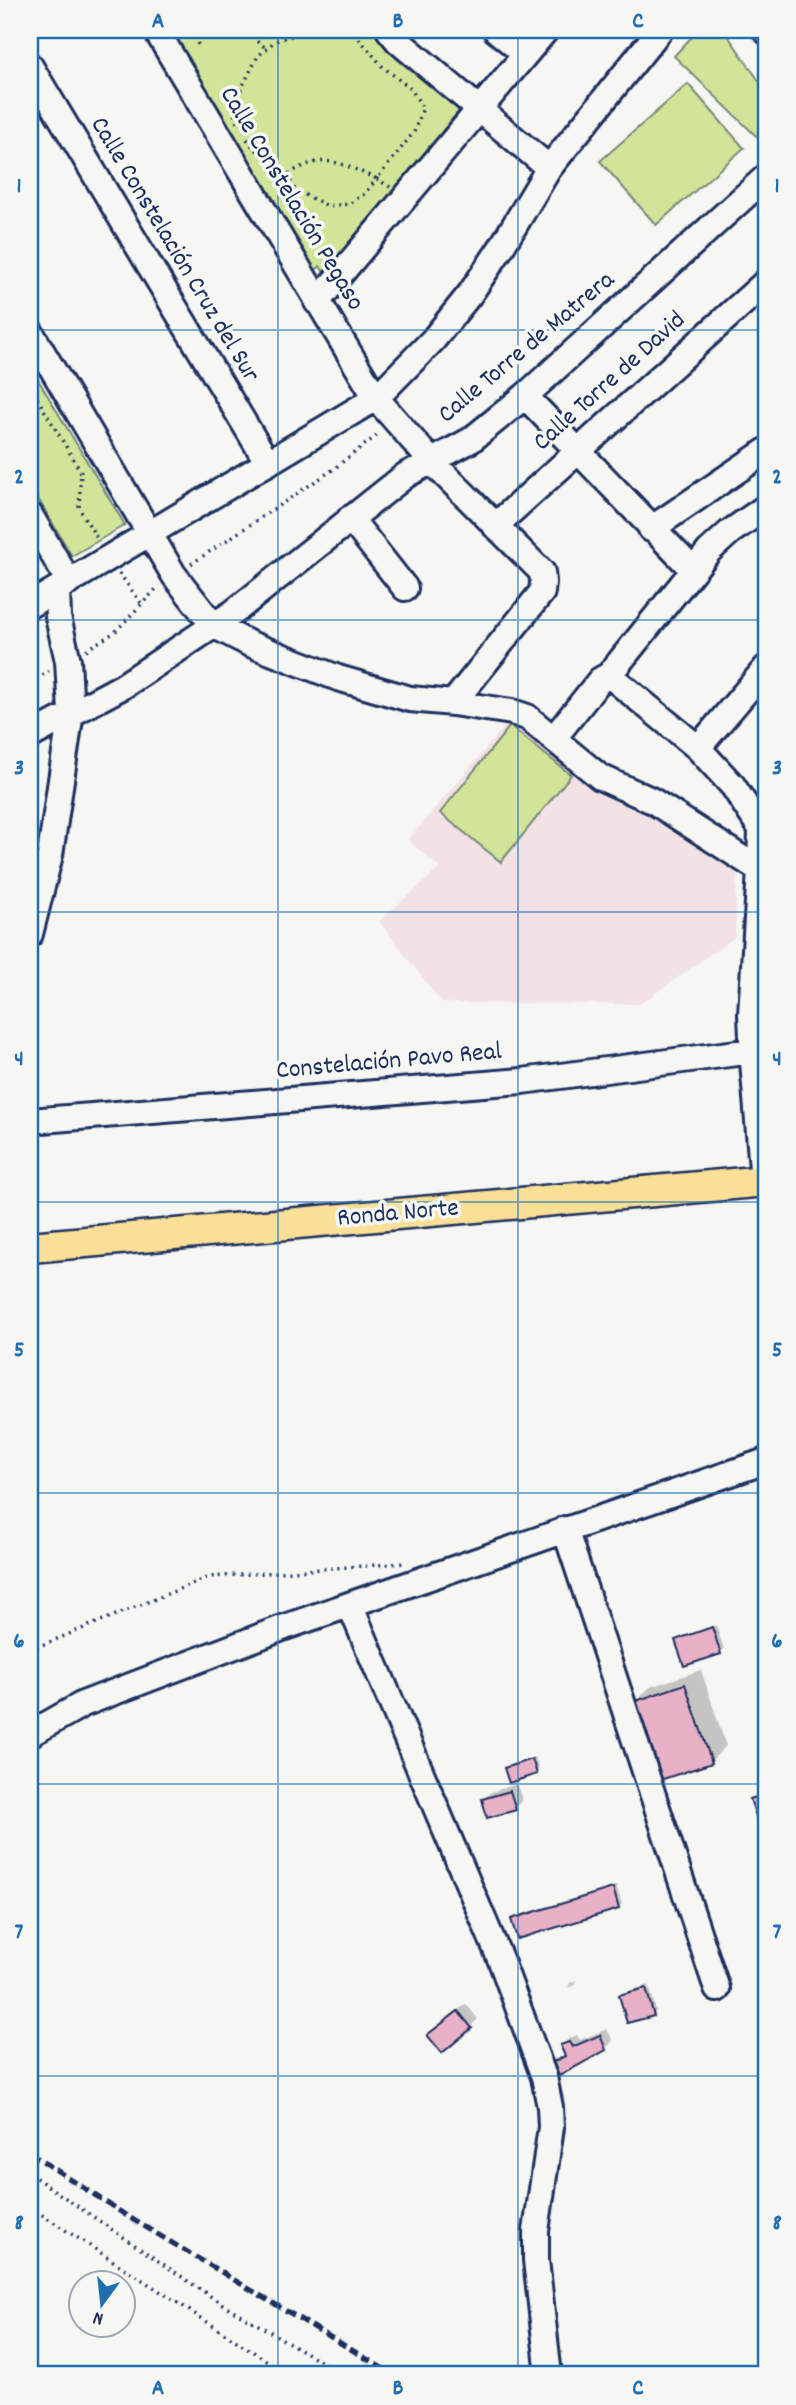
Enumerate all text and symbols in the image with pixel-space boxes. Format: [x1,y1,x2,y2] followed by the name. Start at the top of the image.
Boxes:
[152,6,164,39] text: A
[393,6,404,39] text: B
[632,6,644,39] text: C
[209,80,373,318] street label: Calle Constelación Pegaso
[80,110,268,390] street label: Calle Constelación Cruz del Sur
[16,171,22,204] text: 1
[774,171,780,204] text: 1
[431,262,624,433] street label: Calle Torre de Matrera
[525,303,695,461] street label: Calle Torre de David
[14,462,24,495] text: 2
[772,462,782,495] text: 2
[14,753,24,786] text: 3
[772,753,782,786] text: 3
[275,1034,503,1090] street label: Constelación Pavo Real
[14,1044,24,1077] text: 4
[772,1044,782,1077] text: 4
[336,1190,460,1238] street label: Ronda Norte
[14,1335,24,1368] text: 5
[772,1335,782,1368] text: 5
[13,1626,25,1659] text: 6
[771,1626,783,1659] text: 6
[15,1917,24,1950] text: 7
[773,1917,782,1950] text: 7
[14,2208,24,2241] text: 8
[772,2208,782,2241] text: 8
[66,2268,136,2338] north arrow
[90,2303,107,2331] text: N
[152,2373,164,2405] text: A
[393,2373,404,2405] text: B
[632,2373,644,2405] text: C

